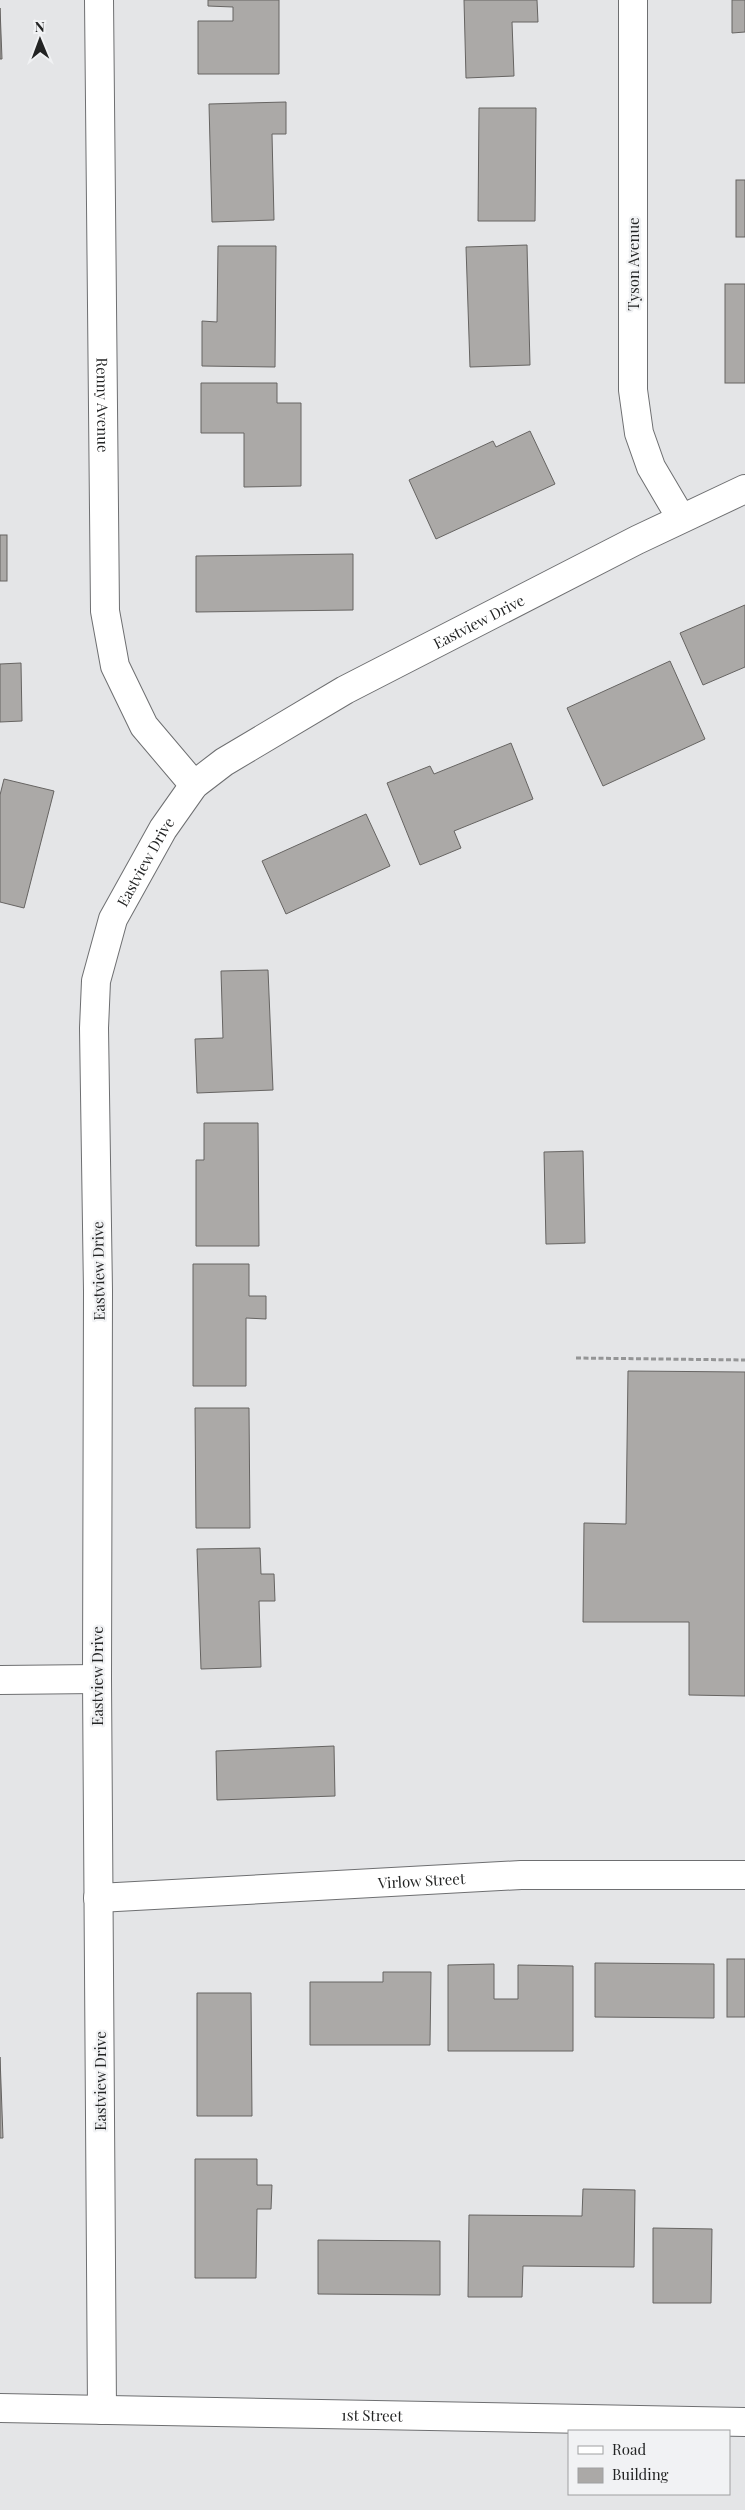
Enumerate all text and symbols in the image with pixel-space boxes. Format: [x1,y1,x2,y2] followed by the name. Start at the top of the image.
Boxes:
[15,15,65,65] north arrow
[35,17,45,36] text: N
[623,217,643,311] street label: Tyson Avenue
[93,357,113,453] street label: Renny Avenue
[430,590,528,653] street label: Eastview Drive
[112,813,178,910] street label: Eastview Drive
[87,1221,109,1321] street label: Eastview Drive
[87,1626,107,1726] street label: Eastview Drive
[376,1868,466,1893] street label: Virlow Street
[90,2031,110,2131] street label: Eastview Drive
[341,2404,404,2426] street label: 1st Street
[568,2430,730,2495] legend
[612,2439,646,2459] text: Road
[612,2464,669,2484] text: Building

